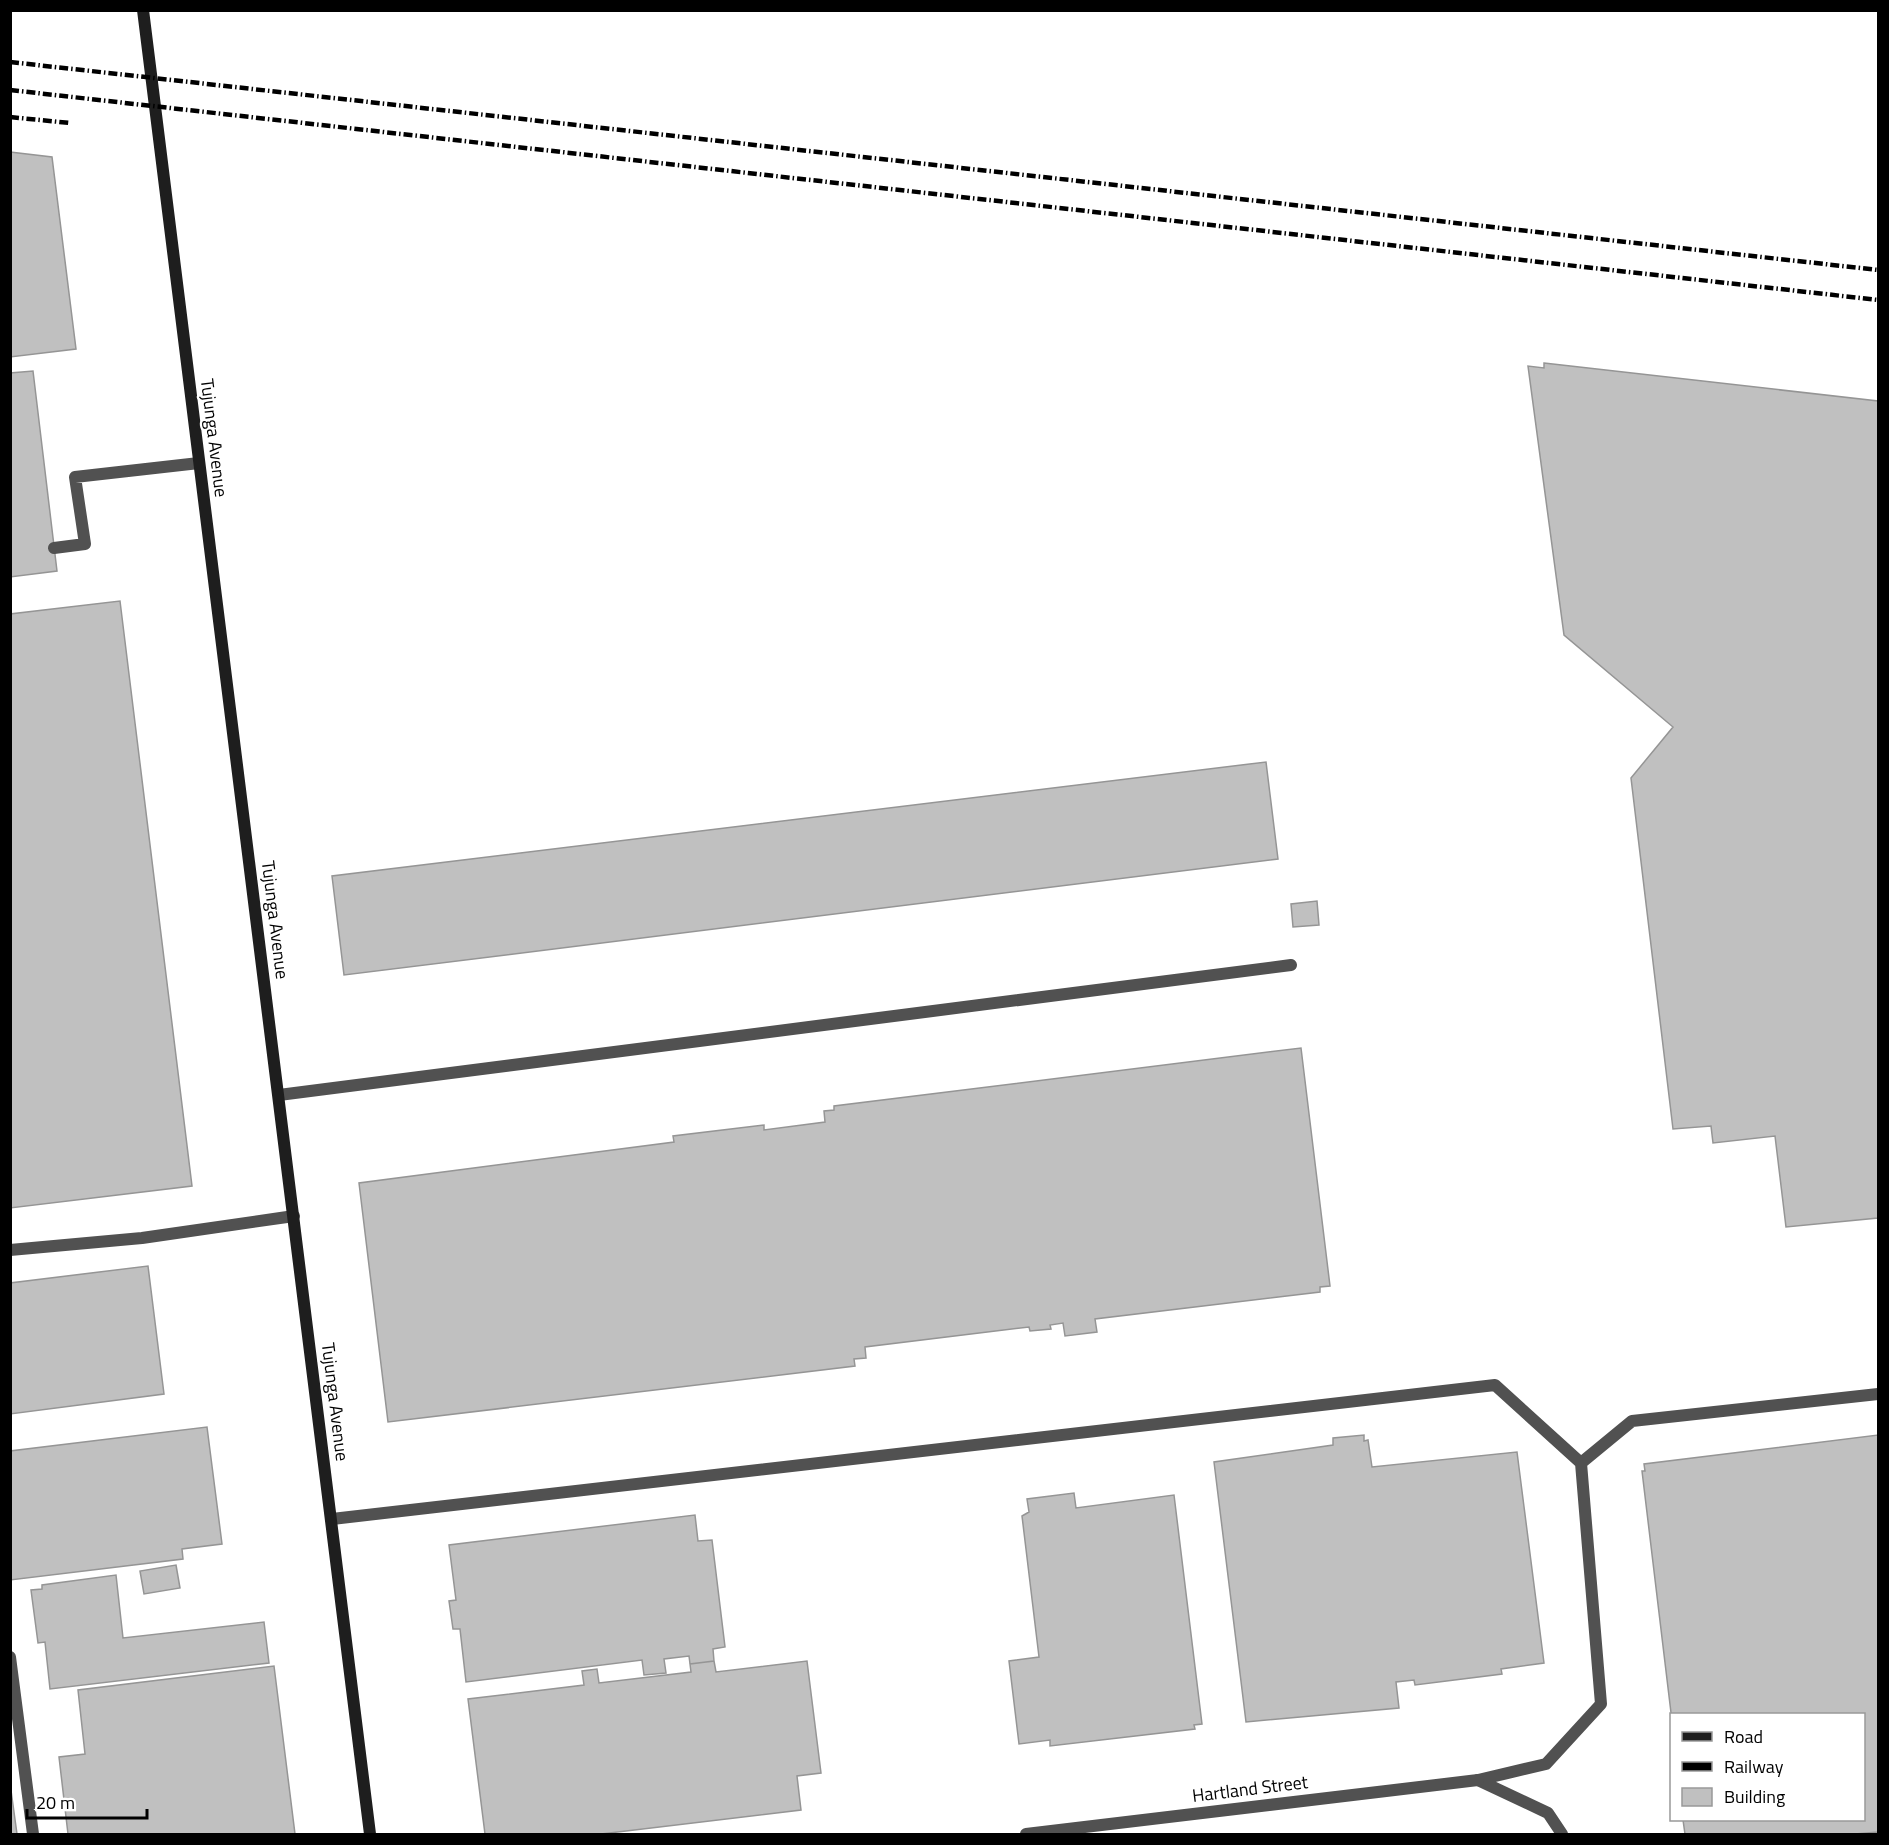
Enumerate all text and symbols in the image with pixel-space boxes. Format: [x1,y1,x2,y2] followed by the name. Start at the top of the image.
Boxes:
[194,377,235,499] street label: Tujunga Avenue
[255,859,296,981] street label: Tujunga Avenue
[315,1341,356,1463] street label: Tujunga Avenue
[1670,1713,1865,1821] legend
[1724,1723,1763,1750] text: Road
[1724,1753,1784,1780] text: Railway
[1191,1768,1310,1809] street label: Hartland Street
[27,1782,147,1820] scale bar
[1724,1783,1785,1810] text: Building
[36,1789,75,1816] text: 20 m

